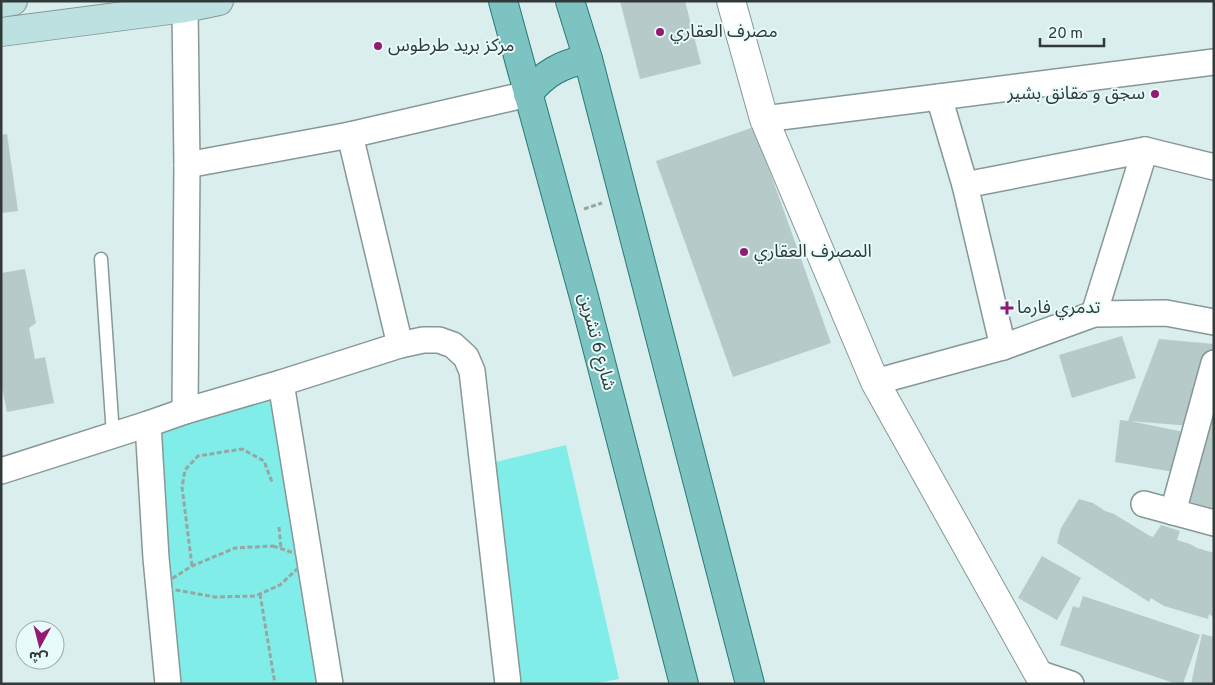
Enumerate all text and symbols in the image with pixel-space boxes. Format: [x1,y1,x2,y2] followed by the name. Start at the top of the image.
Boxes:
[1040,15,1104,47] scale bar
[670,21,778,44] place label: مصرف العقاري
[1048,25,1083,44] text: 20 m
[654,26,666,38] marker: مصرف العقاري
[388,35,514,58] place label: مركز بريد طرطوس
[372,40,384,52] marker: مركز بريد طرطوس
[1006,83,1145,106] place label: سجق و مقانق بشير
[1149,88,1161,100] marker: سجق و مقانق بشير
[754,241,872,264] place label: المصرف العقاري
[738,246,750,258] marker: المصرف العقاري
[571,291,620,394] street label: شارع 6 تشرين
[1017,297,1100,320] place label: تدمري فارما
[1001,302,1013,314] marker: تدمري فارما
[15,620,65,670] north arrow
[28,647,49,666] text: ش

